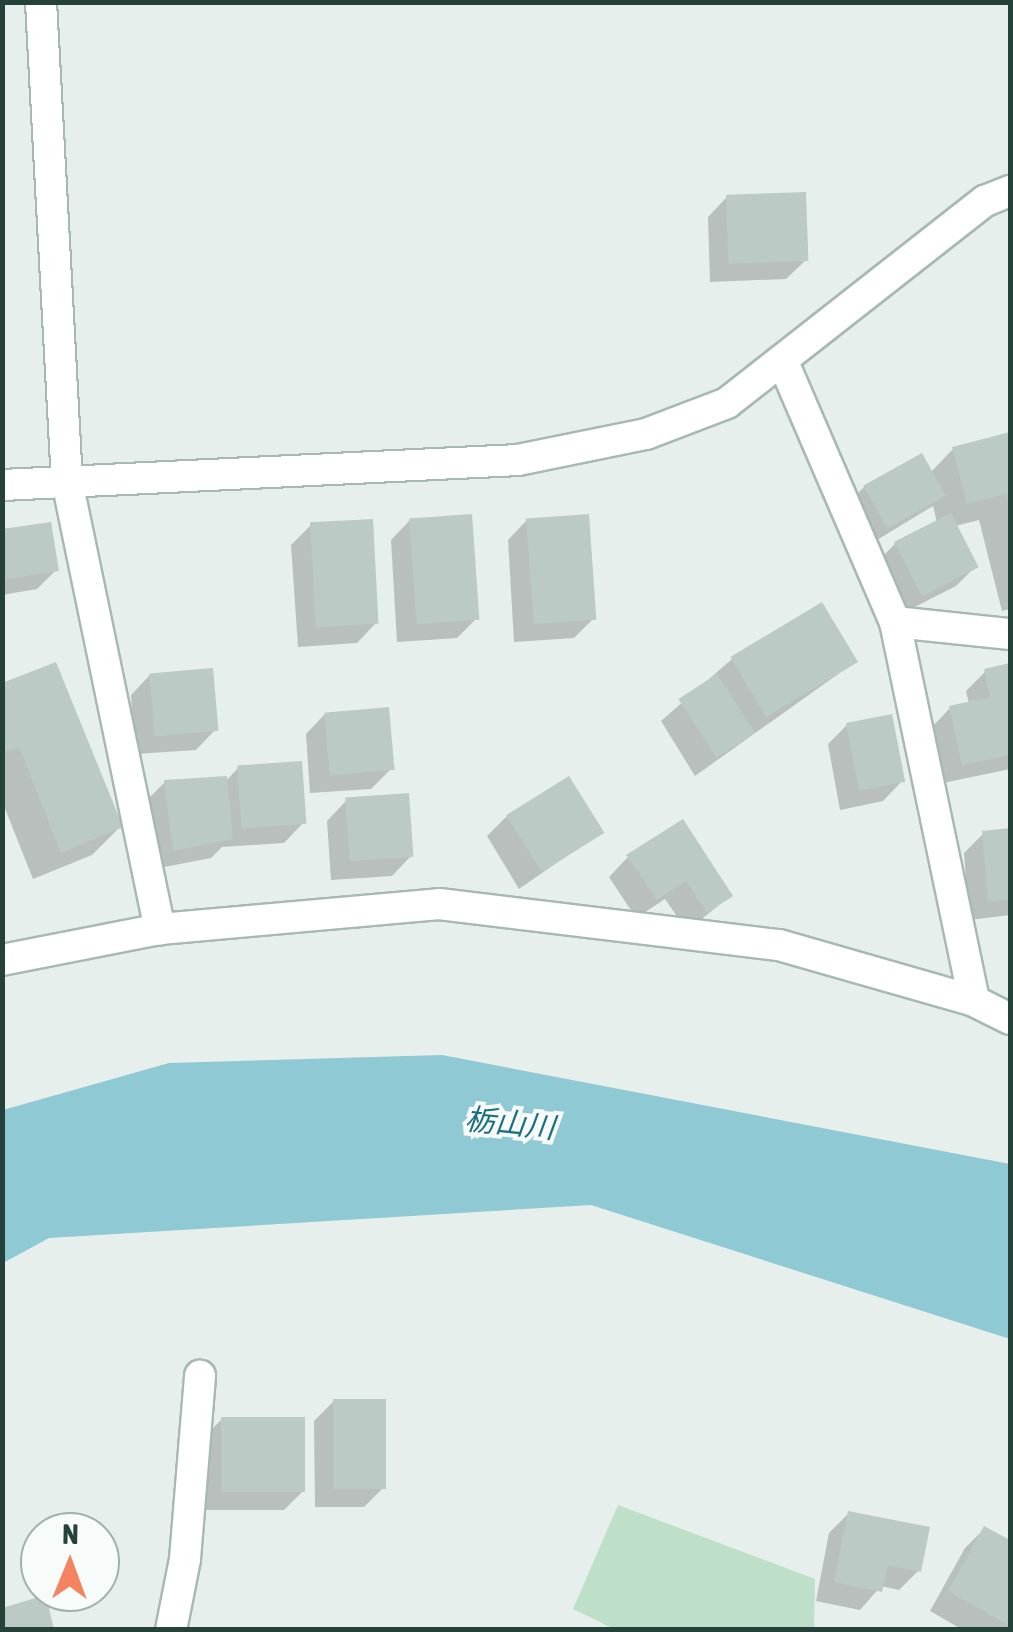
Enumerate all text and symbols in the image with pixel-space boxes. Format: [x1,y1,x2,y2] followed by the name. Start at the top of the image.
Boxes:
[463,1100,557,1146] water label: 栃山川
[20,1512,120,1612] north arrow
[62,1518,79,1550] text: N

